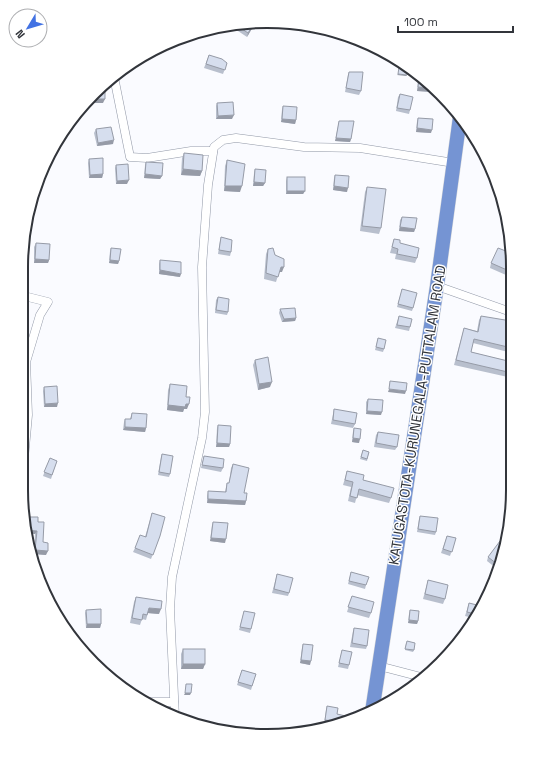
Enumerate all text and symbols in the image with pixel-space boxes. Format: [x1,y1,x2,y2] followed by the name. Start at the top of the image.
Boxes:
[8,8,48,48] north arrow
[398,8,513,34] scale bar
[404,14,438,30] text: 100 m
[12,27,28,41] text: N
[384,264,450,566] street label: KATUGASTOTA-KURUNEGALA-PUTTALAM ROAD

